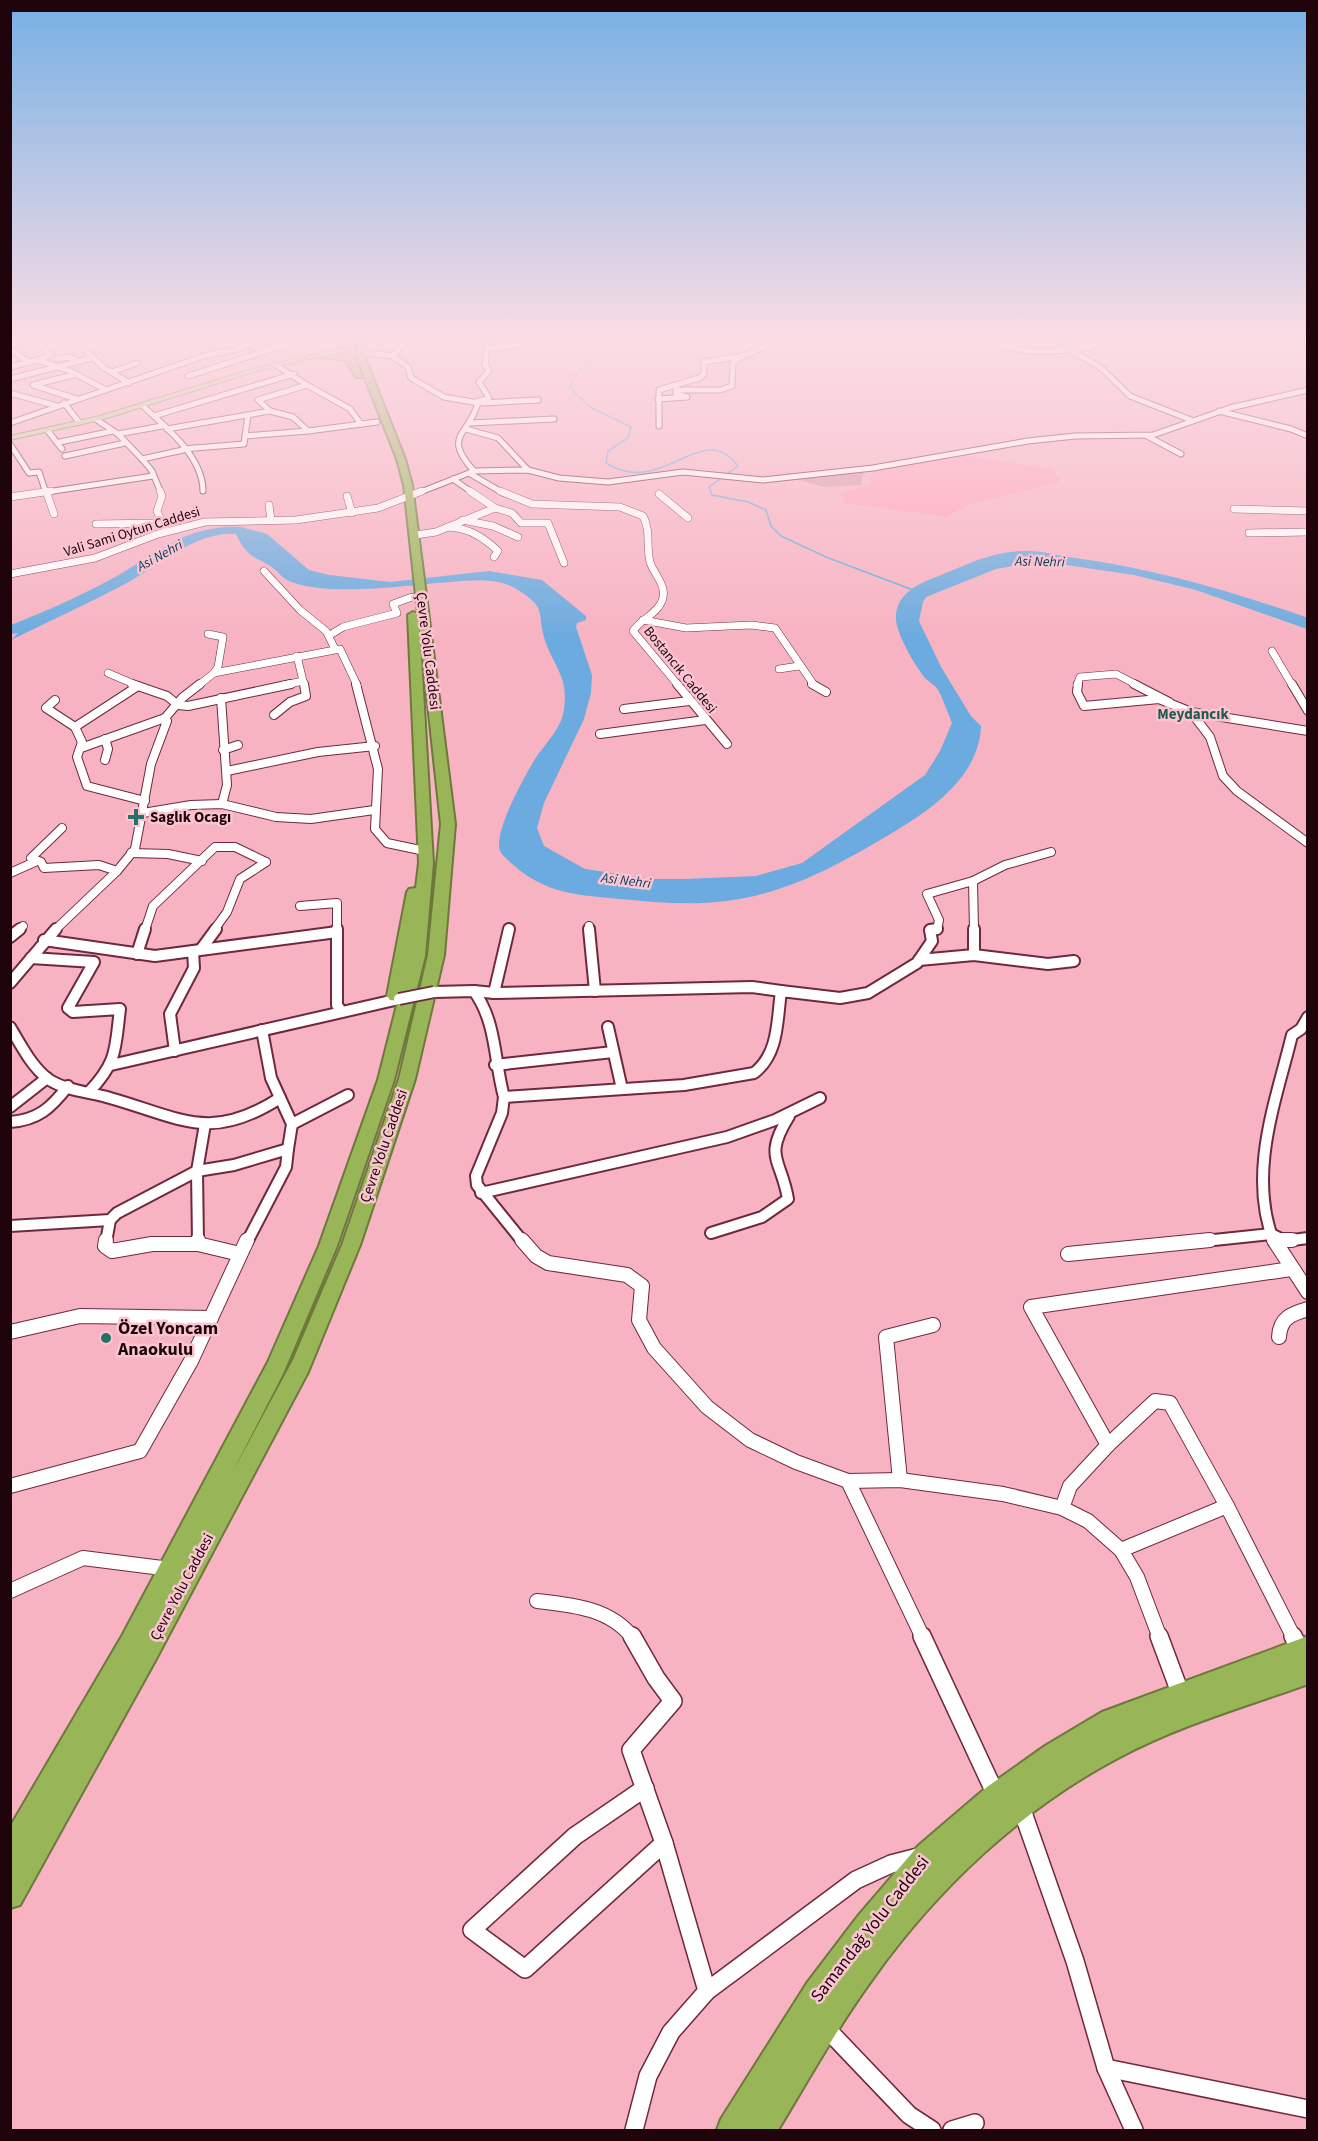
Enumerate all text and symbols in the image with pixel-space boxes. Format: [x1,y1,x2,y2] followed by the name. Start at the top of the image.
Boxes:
[61,502,203,562] street label: Vali Sami Oytun Caddesi
[133,535,187,577] water label: Asi Nehri
[1014,552,1066,572] water label: Asi Nehri
[410,591,446,711] street label: Çevre Yolu Caddesi
[639,622,721,718] street label: Bostancık Caddesi
[1157,704,1229,725] district label: Meydancık
[150,807,231,828] place label: Saglık Ocagı
[127,808,145,826] marker: Saglık Ocagı
[599,868,653,894] water label: Asi Nehri
[355,1087,413,1205] street label: Çevre Yolu Caddesi
[117,1316,218,1362] place label: Özel Yoncam Anaokulu
[99,1331,113,1345] marker: Özel Yoncam Anaokulu
[145,1530,219,1644] street label: Çevre Yolu Caddesi
[805,1850,935,2008] street label: Samandağ Yolu Caddesi

